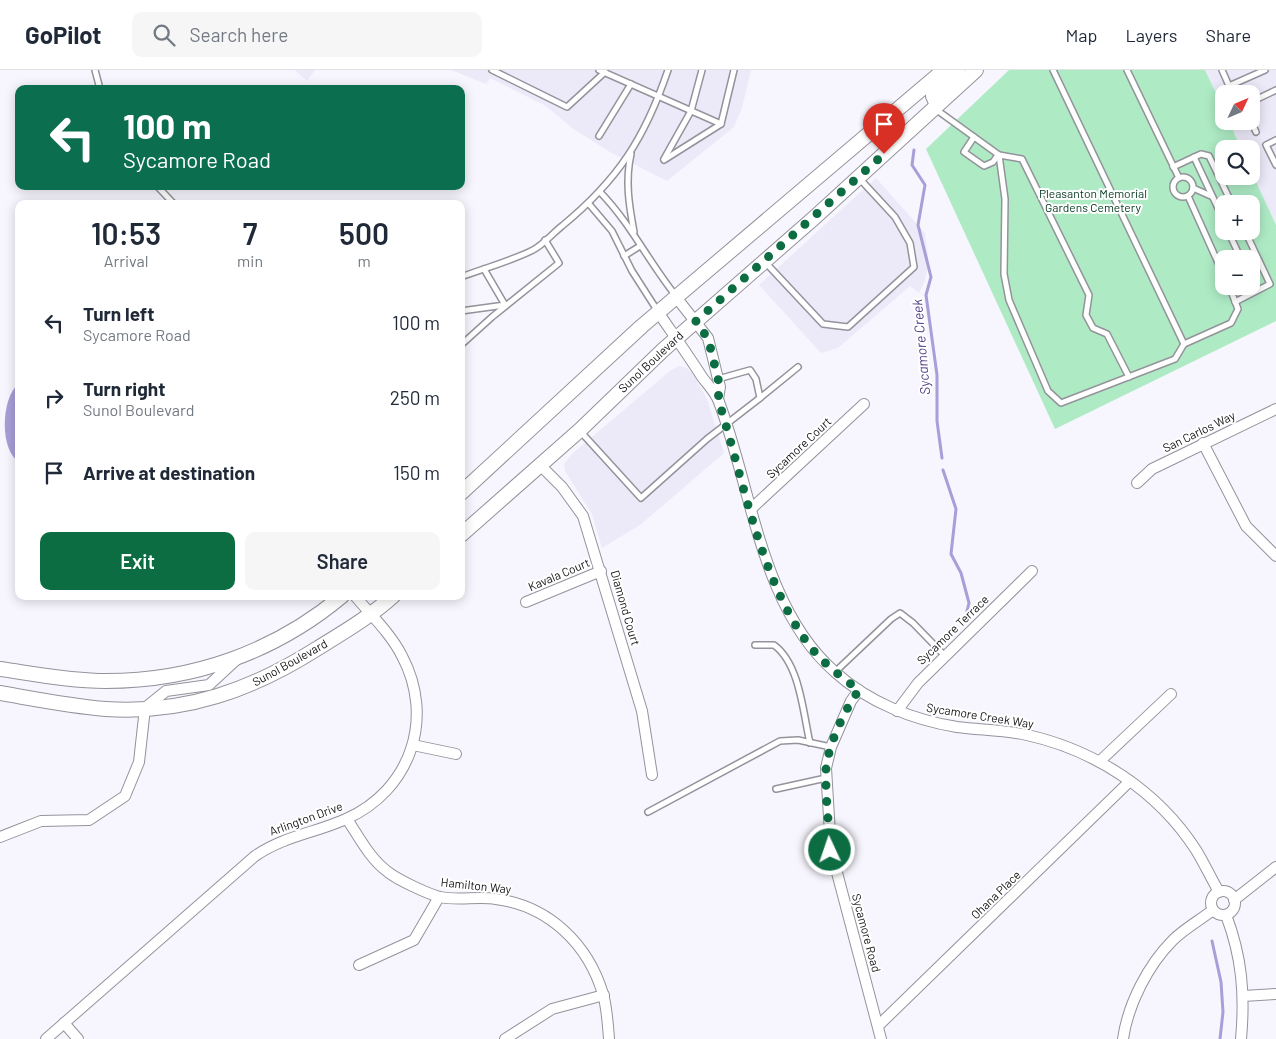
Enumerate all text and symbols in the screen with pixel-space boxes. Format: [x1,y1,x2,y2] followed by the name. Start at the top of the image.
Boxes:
[132,12,482,57] search box
[25,20,102,49] text: GoPilot
[150,21,178,49] icon: search
[190,23,288,46] text: Search here
[1065,24,1097,46] text: Map
[1125,24,1178,46] text: Layers
[1206,24,1251,46] text: Share
[1215,85,1260,130] north arrow
[1215,85,1260,295] map controls
[863,103,905,154] pin
[123,104,212,146] text: 100 m
[40,105,105,170] icon: left
[870,110,898,138] icon: arrive
[1215,140,1260,185] button: search
[123,146,271,172] text: Sycamore Road
[1039,186,1147,214] park label: Pleasanton Memorial Gardens Cemetery
[1215,195,1260,240] button: +
[91,215,161,251] text: 10:53
[243,215,257,251] text: 7
[339,215,389,251] text: 500
[1215,250,1260,295] button: −
[104,251,148,270] text: Arrival
[237,251,263,270] text: min
[357,251,371,270] text: m
[908,298,933,396] water label: Sycamore Creek
[83,302,154,325] text: Turn left
[40,309,68,337] icon: left
[392,311,440,334] text: 100 m
[83,325,191,344] text: Sycamore Road
[615,328,686,395] street label: Sunol Boulevard
[83,377,165,400] text: Turn right
[40,384,68,412] icon: right
[390,386,440,409] text: 250 m
[83,400,194,419] text: Sunol Boulevard
[1160,407,1237,455] street label: San Carlos Way
[763,414,834,481] street label: Sycamore Court
[40,459,68,487] icon: arrive
[83,461,255,484] text: Arrive at destination
[393,461,440,484] text: 150 m
[40,532,235,590] button: Exit
[245,532,440,590] button: Share
[526,555,592,593] street label: Kavala Court
[609,569,643,647] street label: Diamond Court
[914,592,991,667] street label: Sycamore Terrace
[250,636,329,689] street label: Sunol Boulevard
[925,700,1035,730] street label: Sycamore Creek Way
[267,798,344,838] street label: Arlington Drive
[803,823,855,875] position arrow
[968,867,1023,921] street label: Ohana Place
[440,874,513,896] street label: Hamilton Way
[850,892,884,974] street label: Sycamore Road

